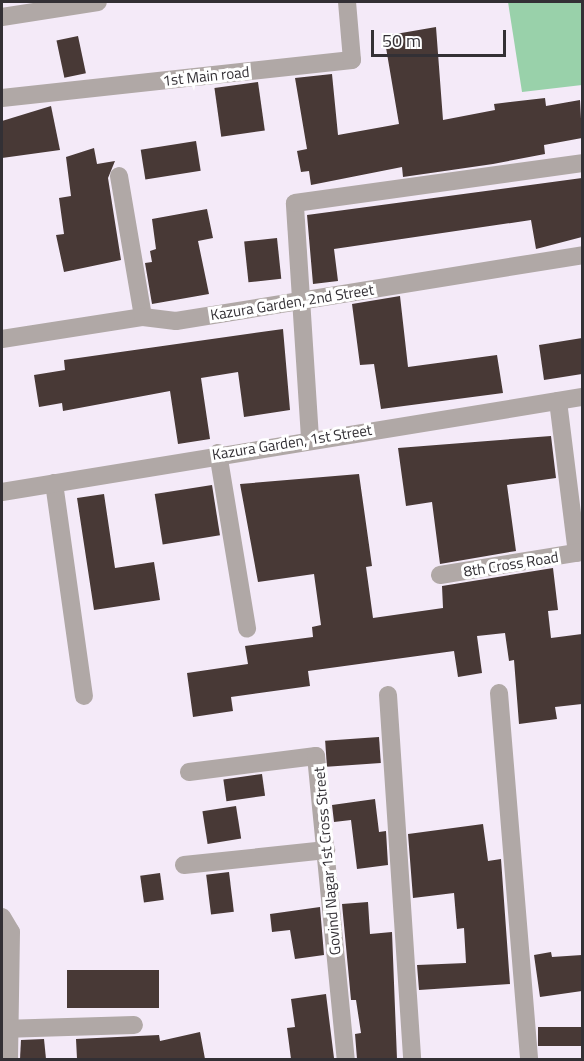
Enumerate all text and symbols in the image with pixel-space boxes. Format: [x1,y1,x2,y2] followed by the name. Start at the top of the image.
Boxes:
[374,18,509,56] scale bar
[382,27,421,54] text: 50 m
[162,62,250,90] street label: 1st Main road
[209,280,375,324] street label: Kazura Garden, 2nd Street
[211,420,373,464] street label: Kazura Garden, 1st Street
[462,548,560,580] street label: 8th Cross Road
[310,766,344,956] street label: Govind Nagar 1st Cross Street

